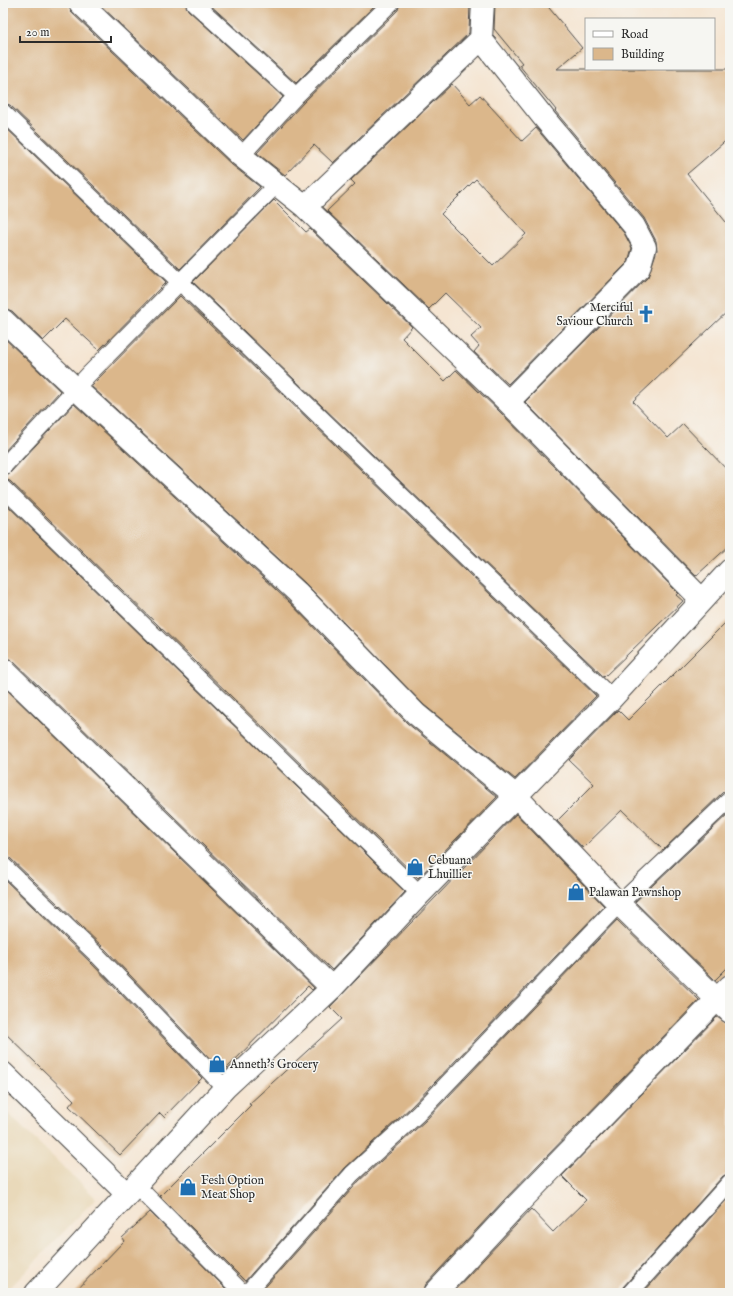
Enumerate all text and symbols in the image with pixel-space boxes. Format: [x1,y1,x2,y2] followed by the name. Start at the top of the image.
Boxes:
[20,18,111,44] scale bar
[585,18,715,70] legend
[26,25,49,40] text: 20 m
[621,27,649,42] text: Road
[621,47,665,62] text: Building
[557,300,634,329] place label: Merciful Saviour Church
[636,304,656,324] church icon: Merciful Saviour Church
[428,853,473,882] place label: Cebuana Lhuillier
[405,857,425,877] shop icon: Cebuana Lhuillier
[566,882,586,902] shop icon: Palawan Pawnshop
[589,885,682,901] place label: Palawan Pawnshop
[207,1054,227,1074] shop icon: Anneth's Grocery
[229,1057,318,1072] place label: Anneth's Grocery
[201,1173,264,1203] place label: Fesh Option Meat Shop
[178,1177,198,1197] shop icon: Fesh Option Meat Shop

